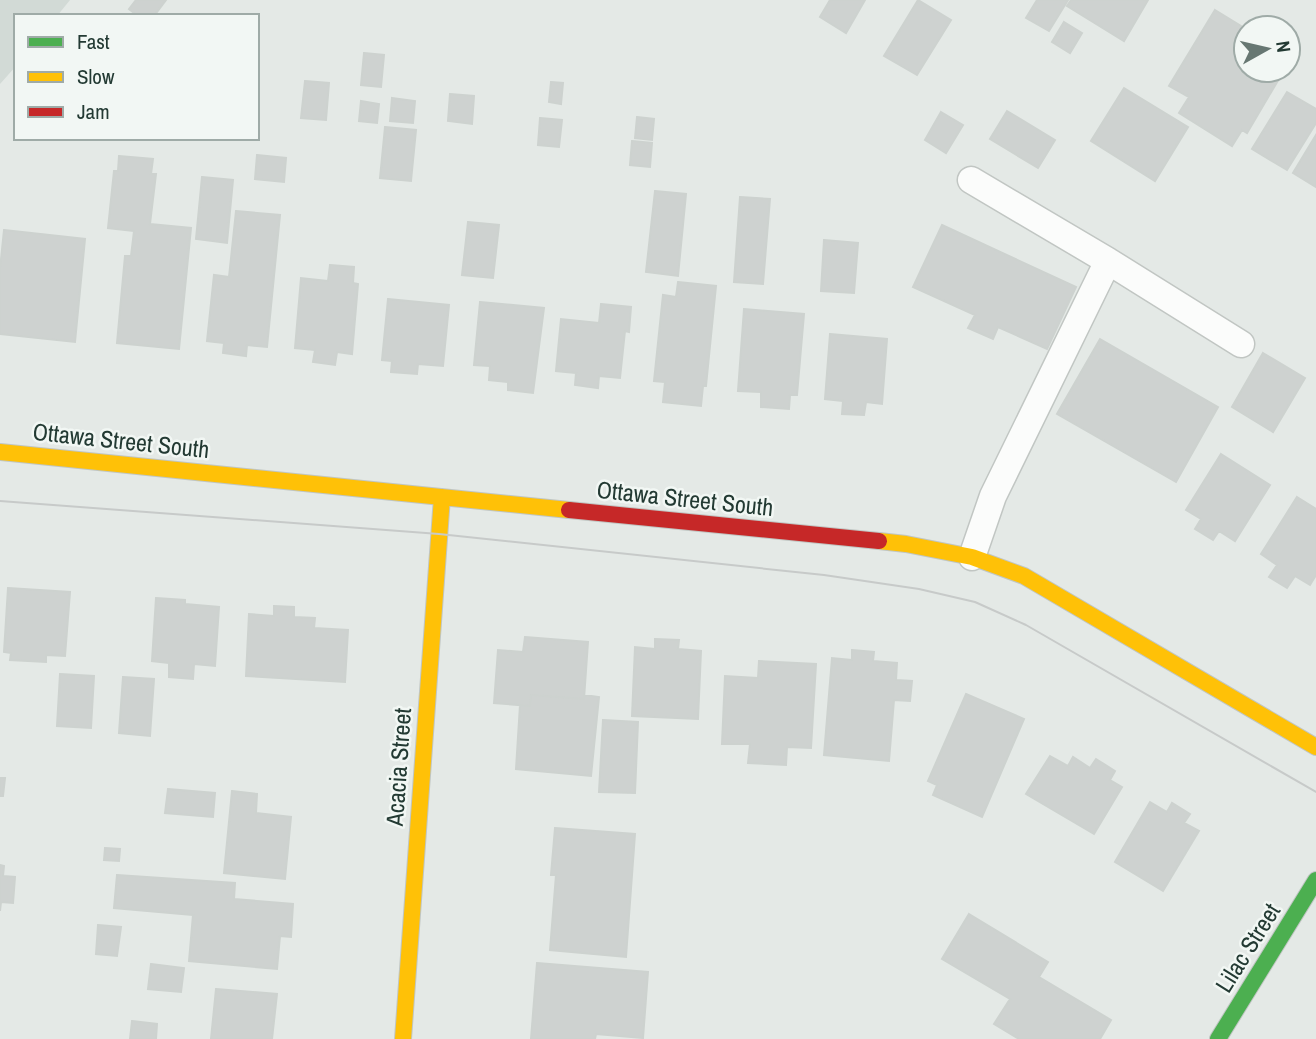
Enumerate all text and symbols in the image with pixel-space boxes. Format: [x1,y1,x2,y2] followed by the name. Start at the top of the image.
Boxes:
[14,14,259,140] legend
[1232,14,1302,84] north arrow
[77,27,110,56] text: Fast
[1270,39,1297,54] text: N
[77,62,115,91] text: Slow
[77,97,110,126] text: Jam
[31,415,211,465] street label: Ottawa Street South
[595,473,775,523] street label: Ottawa Street South
[378,706,418,828] street label: Acacia Street
[1207,896,1287,998] street label: Lilac Street

